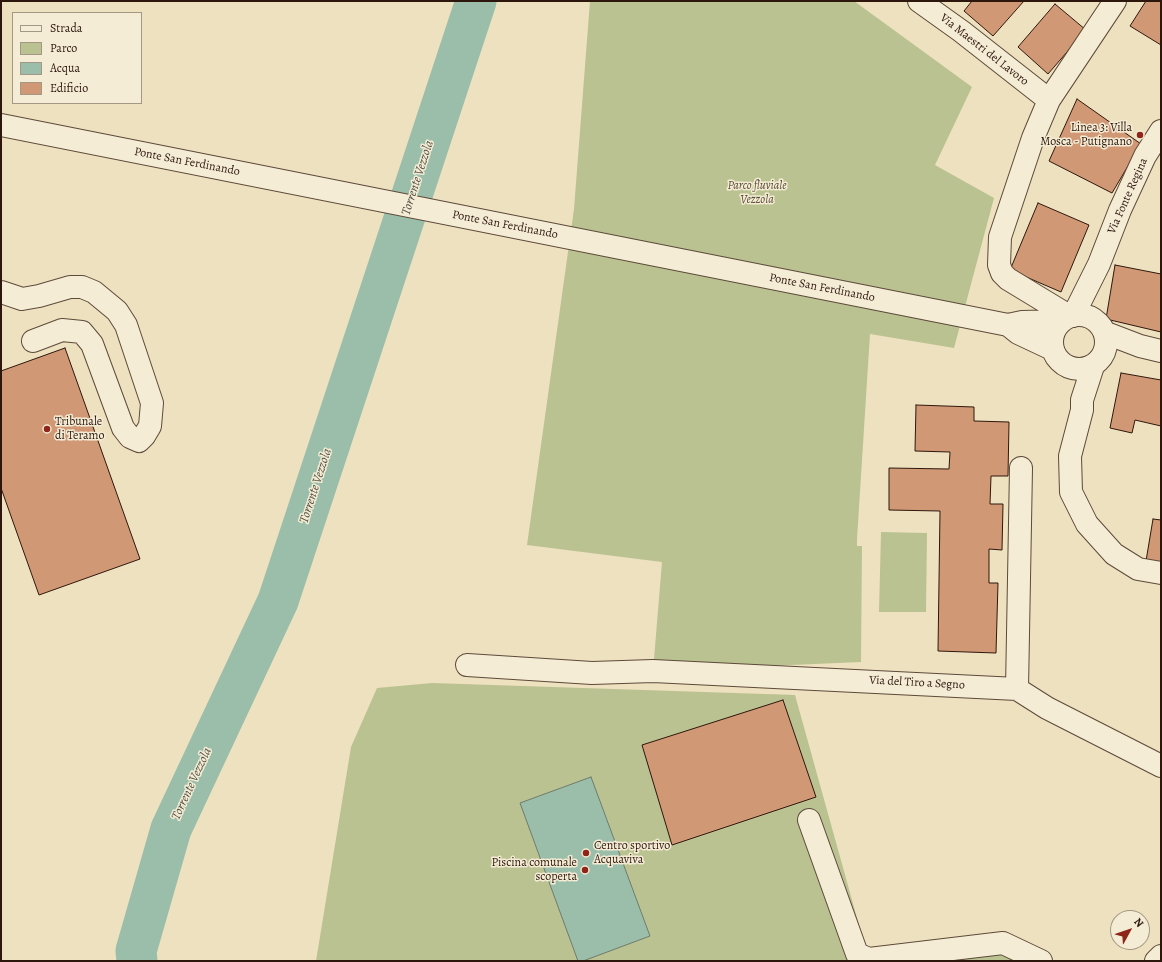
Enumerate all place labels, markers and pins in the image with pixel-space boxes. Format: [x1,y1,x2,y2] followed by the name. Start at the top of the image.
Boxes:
[1040,121,1132,149] place label: Linea 3: Villa Mosca - Putignano
[1135,130,1145,140] marker: Linea 3: Villa Mosca - Putignano
[55,415,104,443] place label: Tribunale di Teramo
[42,424,52,434] marker: Tribunale di Teramo
[594,839,670,867] place label: Centro sportivo Acquaviva
[581,848,591,858] marker: Centro sportivo Acquaviva
[491,856,577,884] place label: Piscina comunale scoperta
[580,865,590,875] marker: Piscina comunale scoperta

